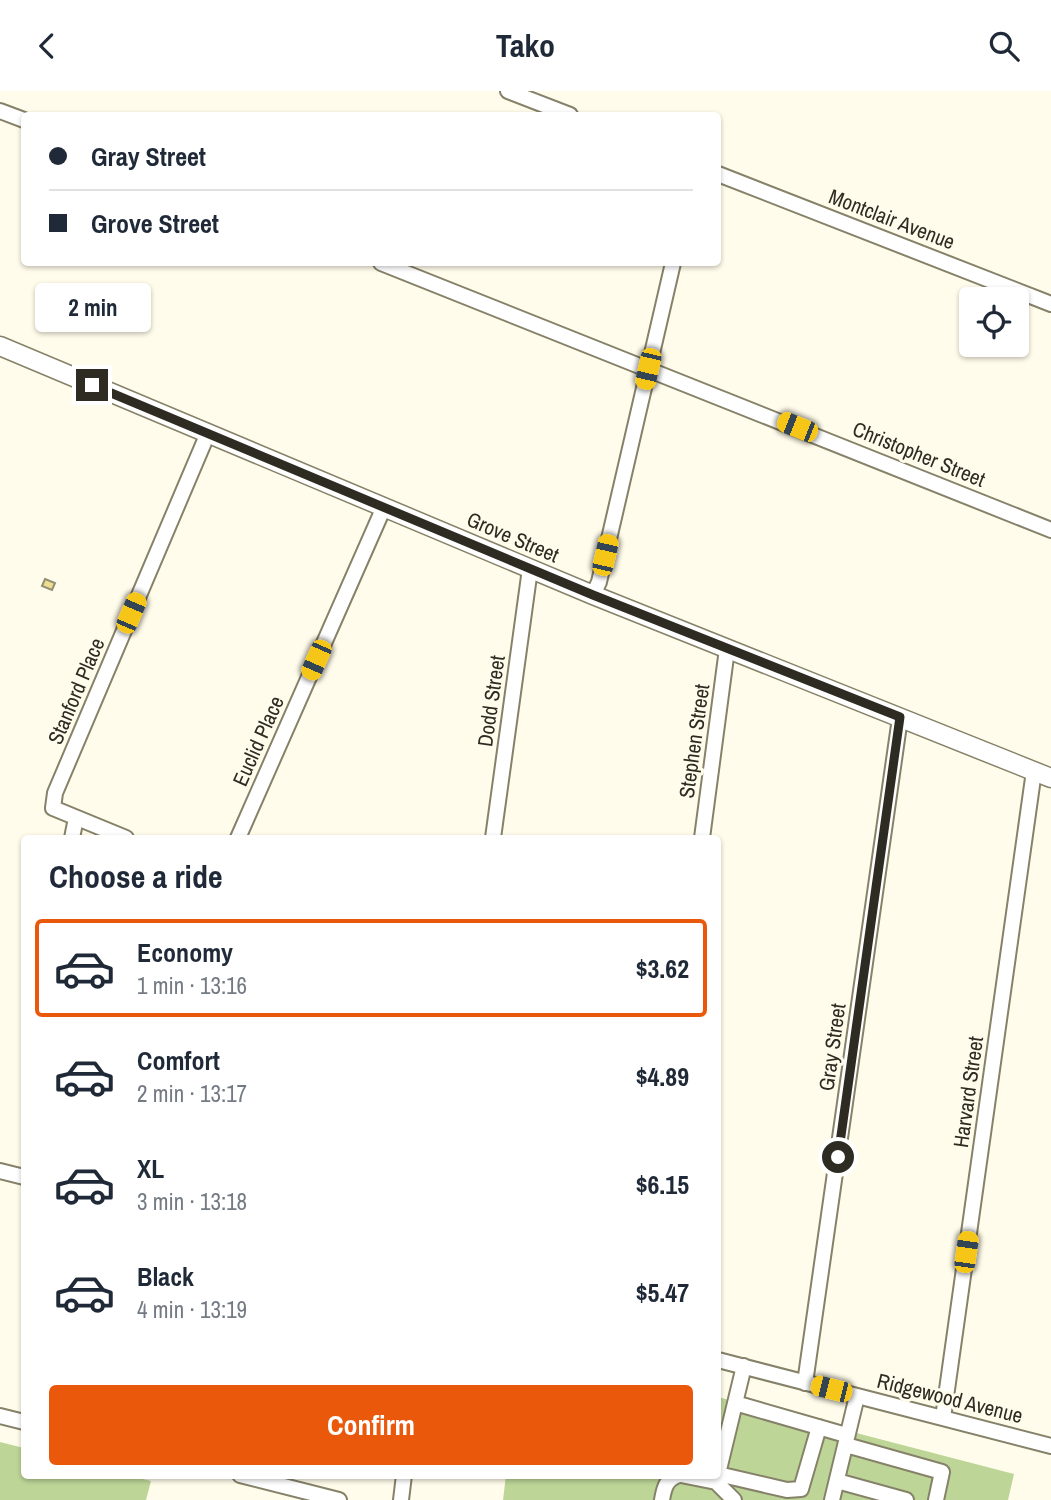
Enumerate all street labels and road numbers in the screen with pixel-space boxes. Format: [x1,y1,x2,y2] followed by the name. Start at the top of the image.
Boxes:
[825,182,959,256] street label: Montclair Avenue
[848,414,990,494] street label: Christopher Street
[462,505,564,570] street label: Grove Street
[41,633,111,749] street label: Stanford Place
[470,653,512,749] street label: Dodd Street
[672,682,716,800] street label: Stephen Street
[225,691,291,791] street label: Euclid Place
[812,1001,853,1093] street label: Gray Street
[946,1034,990,1149] street label: Harvard Street
[874,1366,1026,1430] street label: Ridgewood Avenue

